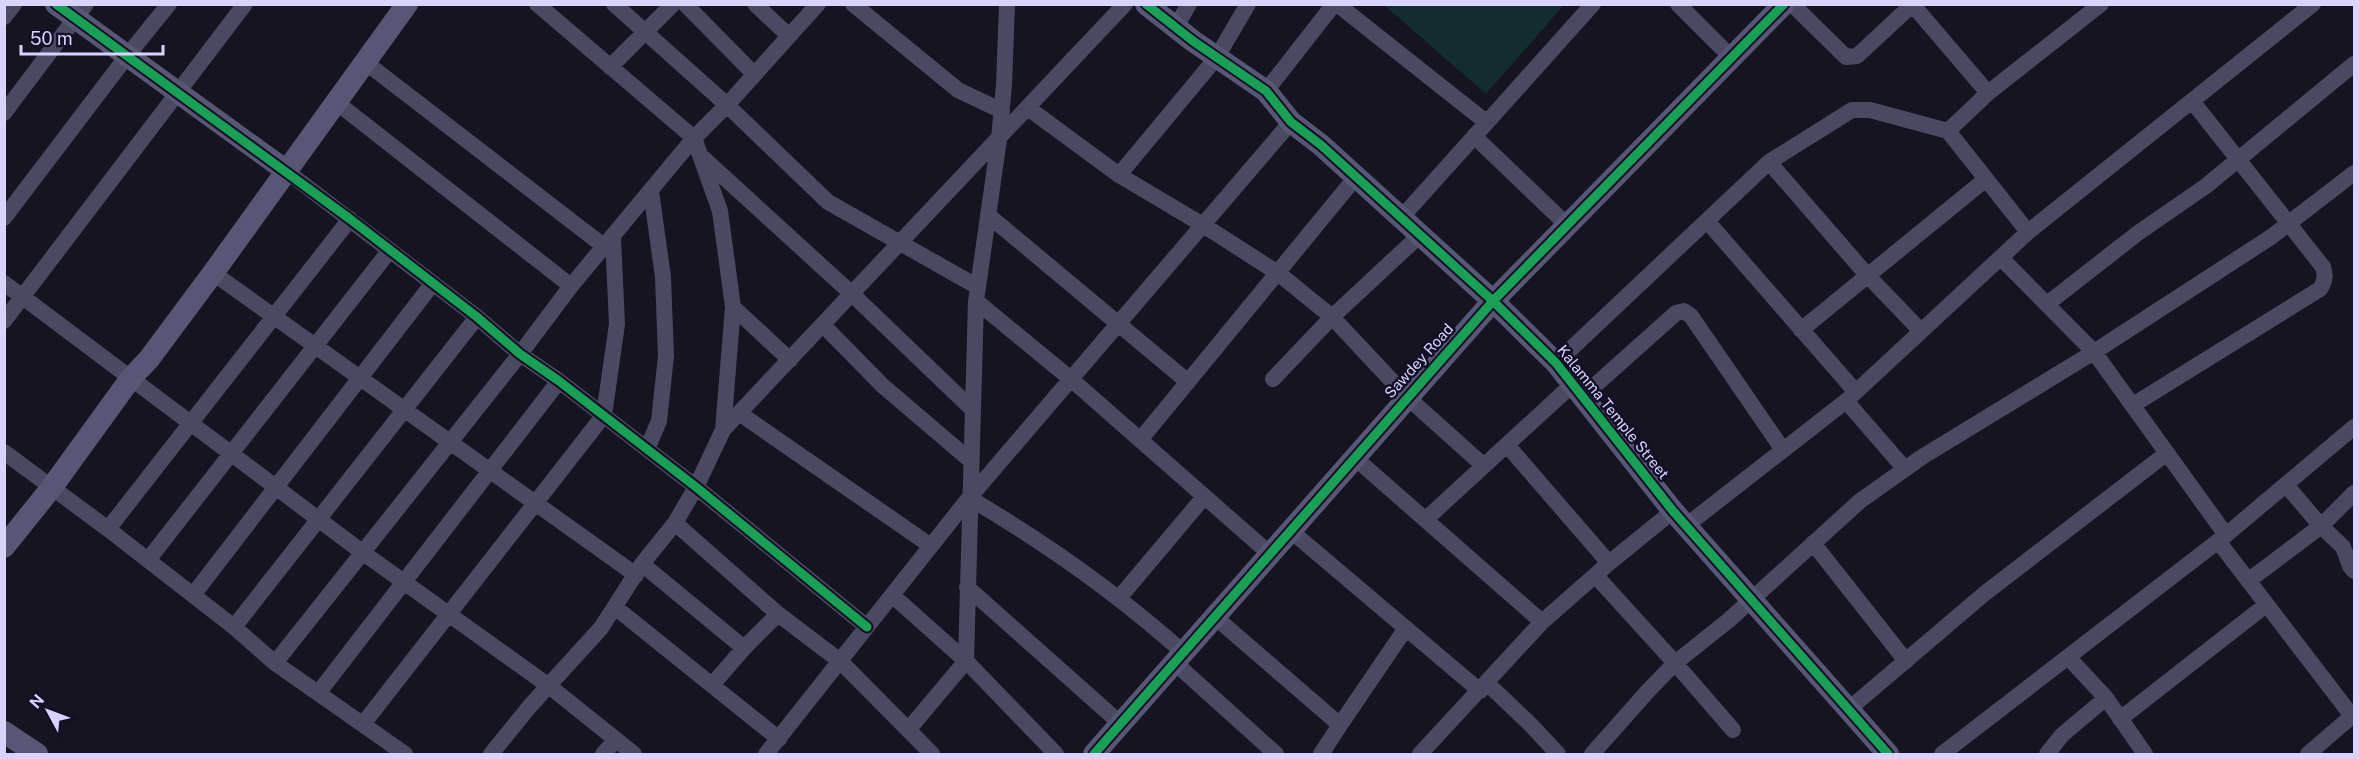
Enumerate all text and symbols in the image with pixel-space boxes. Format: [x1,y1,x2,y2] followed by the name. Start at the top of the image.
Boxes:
[21,18,164,56] scale bar
[30,28,73,49] text: 50 m
[1381,320,1456,401] street label: Sawdey Road
[1554,341,1673,482] street label: Kalamma Temple Street
[18,681,78,741] north arrow
[26,691,48,712] text: N

